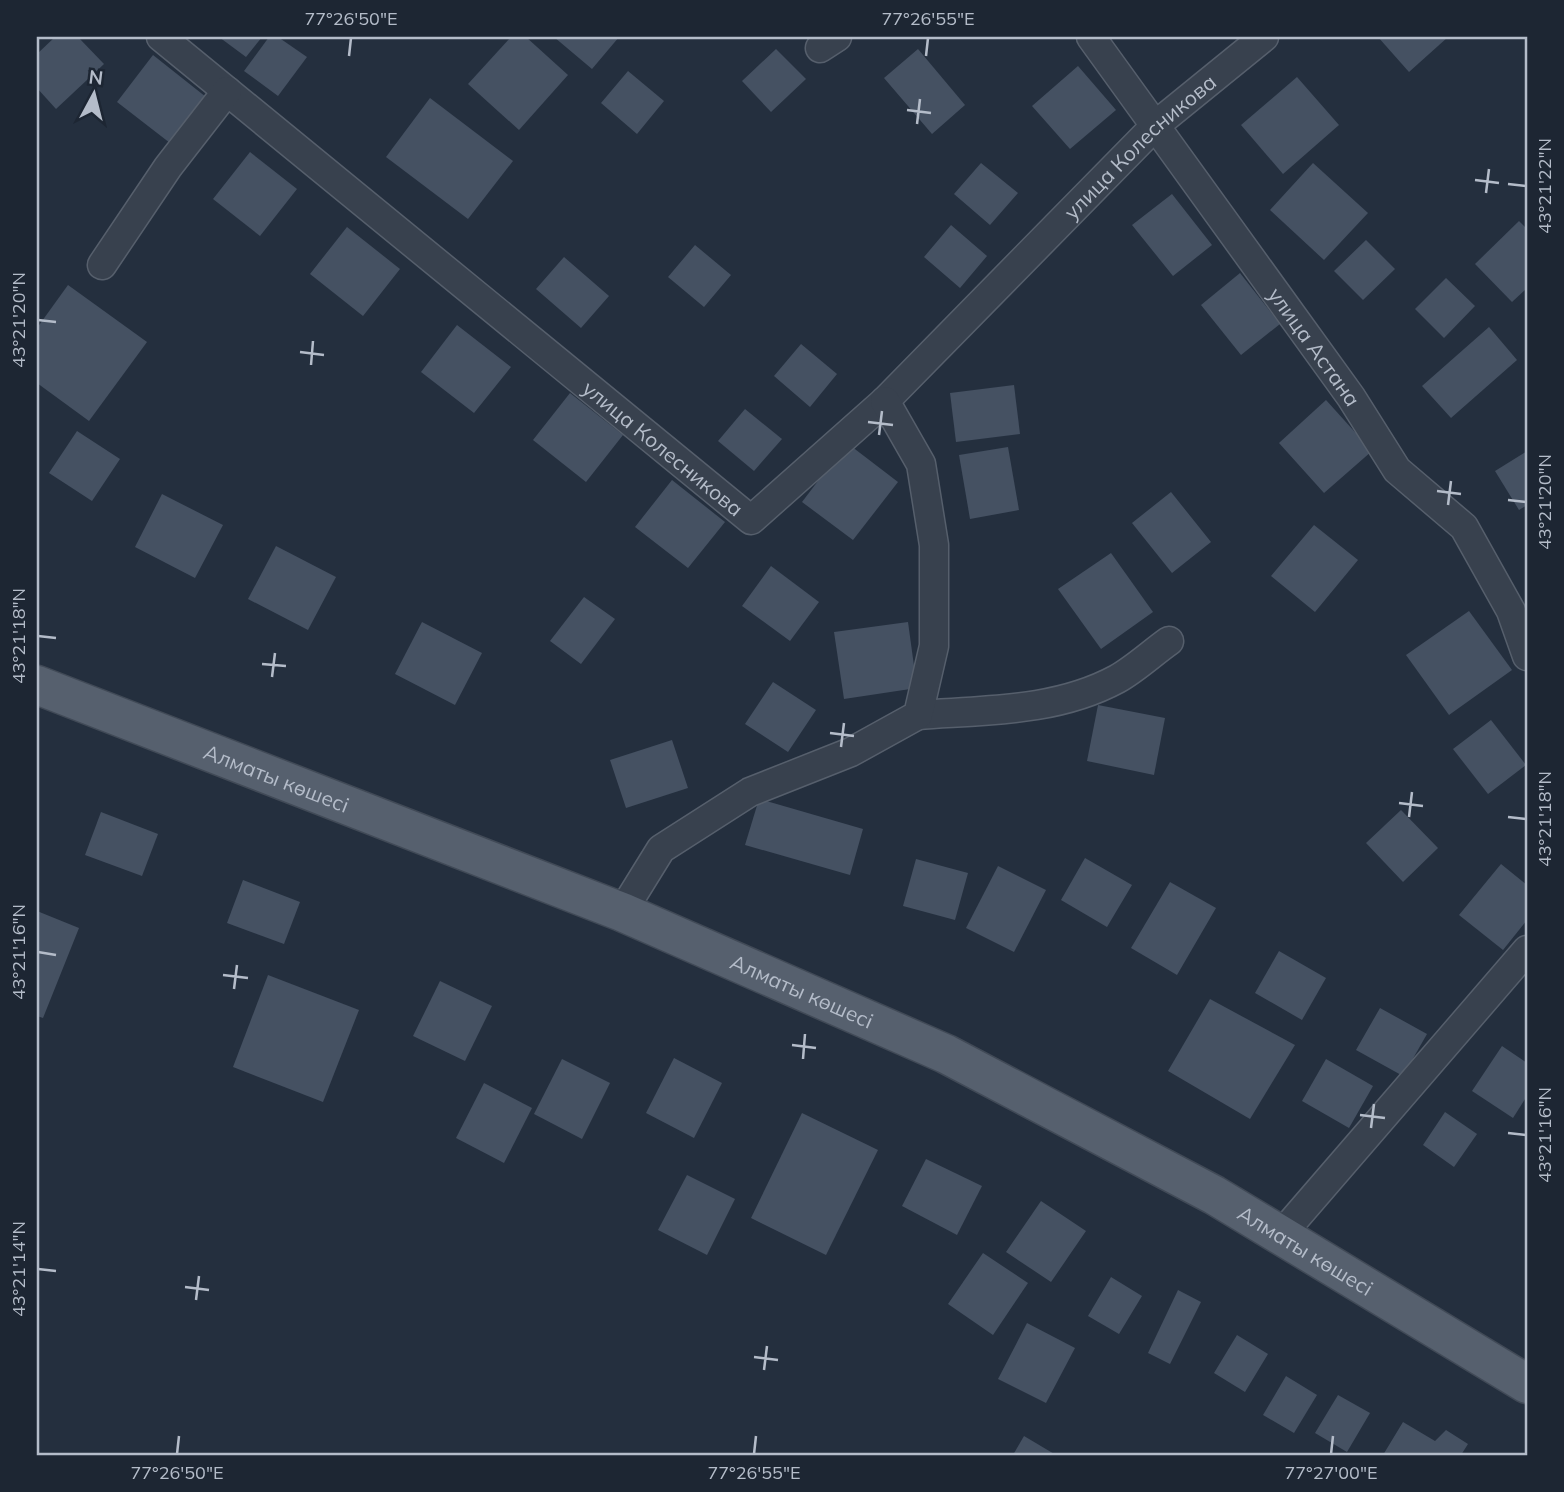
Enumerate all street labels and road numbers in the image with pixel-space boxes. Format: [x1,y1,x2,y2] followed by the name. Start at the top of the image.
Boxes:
[1058,68,1221,224] street label: улица Колесникова
[1263,282,1366,411] street label: улица Астана
[578,375,749,522] street label: улица Колесникова
[200,738,353,818] street label: Алматы көшесі
[726,948,878,1034] street label: Алматы көшесі
[1233,1199,1378,1301] street label: Алматы көшесі

